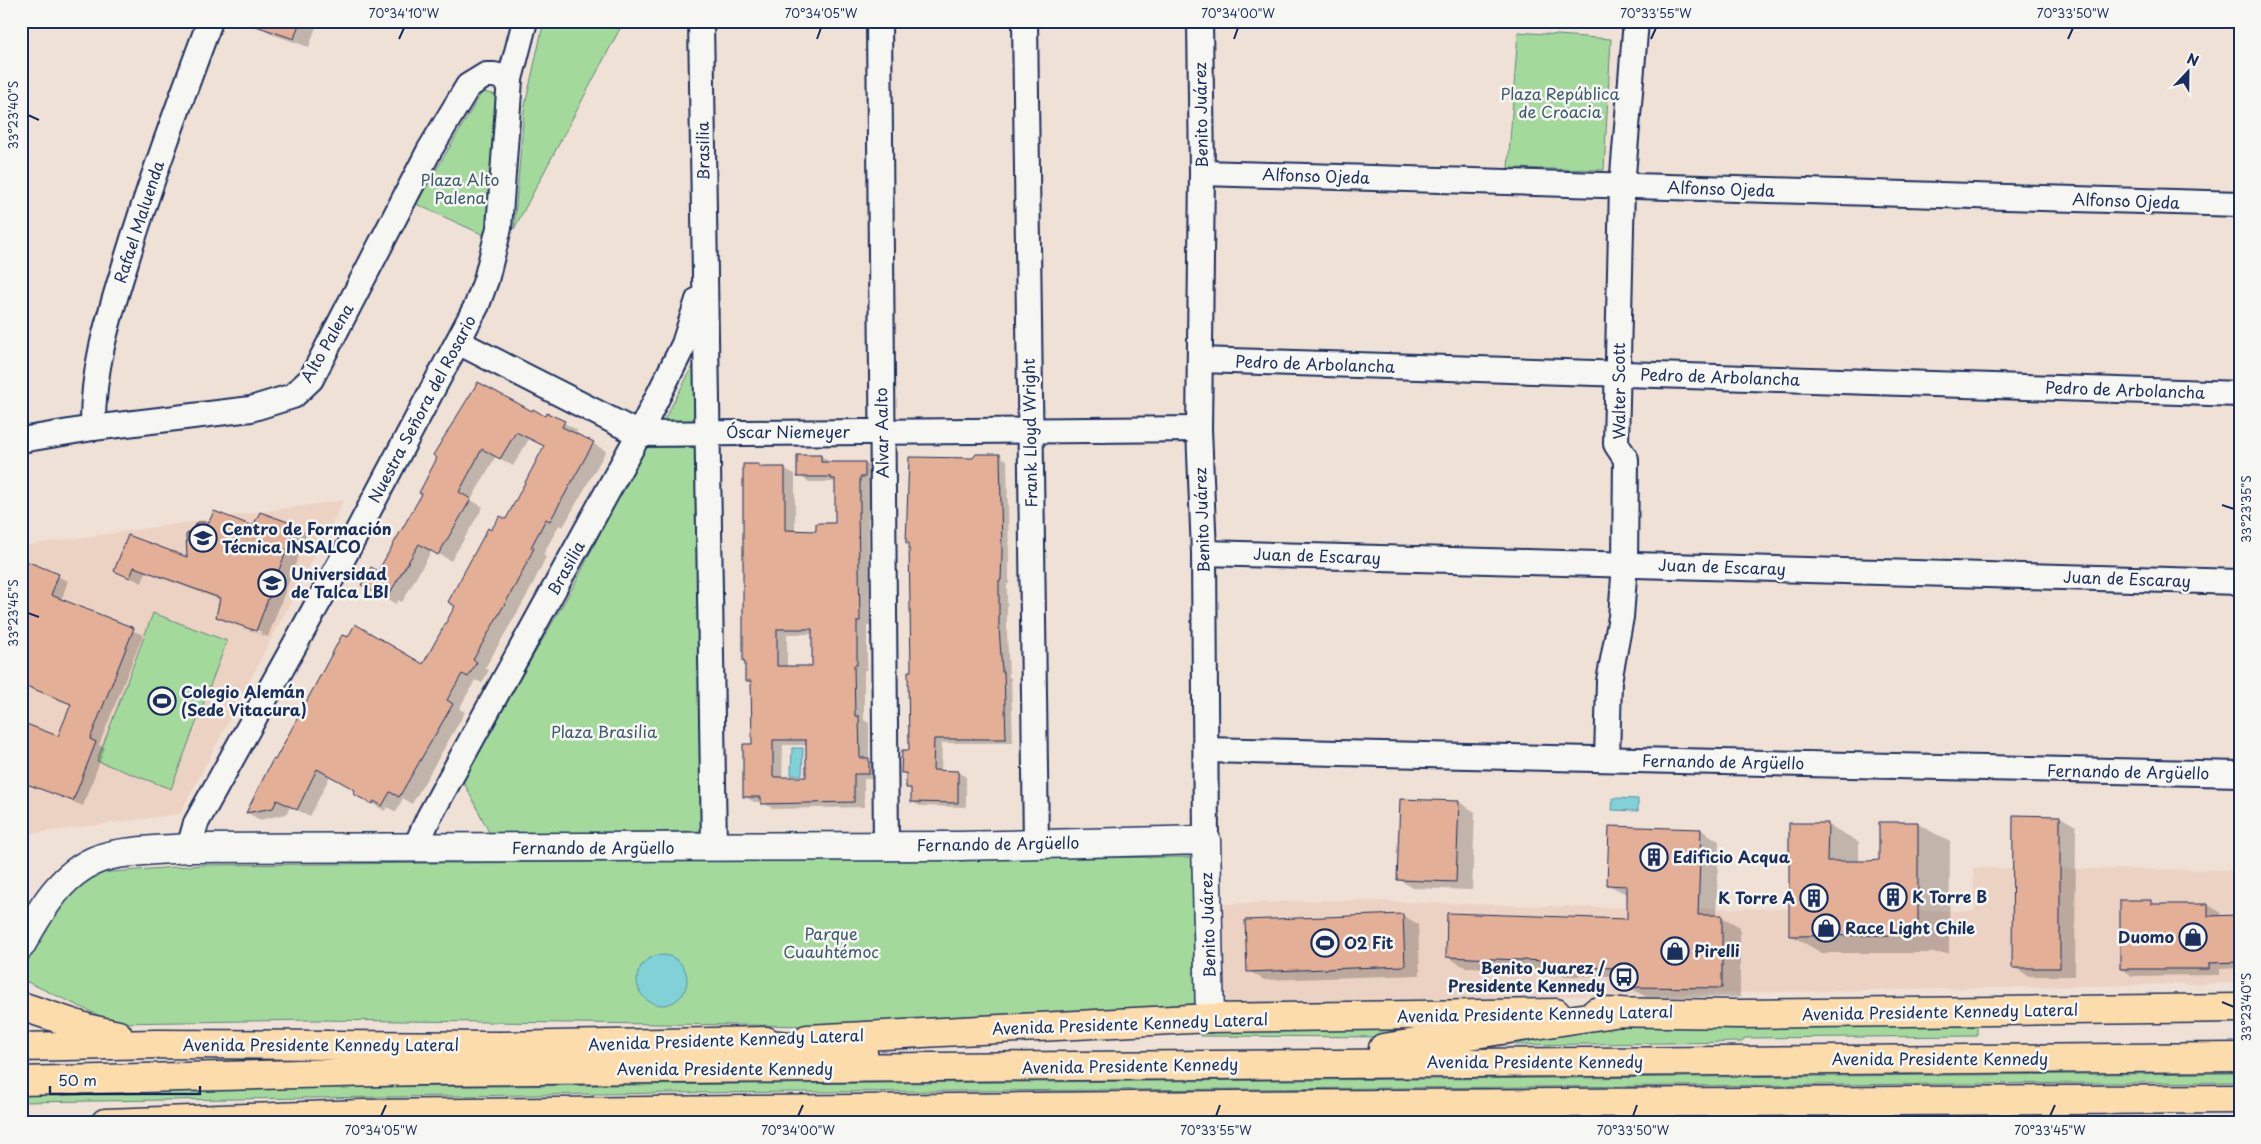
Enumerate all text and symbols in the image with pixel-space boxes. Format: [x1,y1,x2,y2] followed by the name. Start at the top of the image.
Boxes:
[369,4,440,22] text: 70°34'10"W
[785,4,858,22] text: 70°34'05"W
[1201,4,1275,22] text: 70°34'00"W
[1620,4,1692,22] text: 70°33'55"W
[2037,4,2110,22] text: 70°33'50"W
[2164,48,2214,98] north arrow
[2184,48,2202,71] text: N
[1187,62,1213,168] street label: Benito Juárez
[4,81,22,149] text: 33°23'40"S
[1501,81,1619,123] park label: Plaza República de Croacia
[689,121,715,181] street label: Brasilia
[107,157,169,286] street label: Rafael Maluenda
[1262,161,1370,189] street label: Alfonso Ojeda
[421,167,500,209] park label: Plaza Alto Palena
[1667,174,1775,202] street label: Alfonso Ojeda
[2072,186,2180,214] street label: Alfonso Ojeda
[294,299,358,386] street label: Alto Palena
[361,310,481,507] street label: Nuestra Señora del Rosario
[1606,343,1630,439] street label: Walter Scott
[1235,348,1395,378] street label: Pedro de Arbolancha
[1016,358,1042,508] street label: Frank Lloyd Wright
[1640,361,1800,391] street label: Pedro de Arbolancha
[2045,374,2205,404] street label: Pedro de Arbolancha
[868,387,894,479] street label: Alvar Aalto
[726,419,851,443] street label: Óscar Niemeyer
[1187,466,1215,573] street label: Benito Juárez
[2237,475,2255,543] text: 33°23'35"S
[222,516,392,558] place label: Centro de Formación Técnica INSALCO
[188,523,218,553] school or university icon: Centro de Formación Técnica INSALCO
[540,536,590,599] street label: Brasilia
[1253,541,1381,569] street label: Juan de Escaray
[1658,552,1786,580] street label: Juan de Escaray
[291,561,389,603] place label: Universidad de Talca LBI
[2063,564,2191,592] street label: Juan de Escaray
[257,568,287,598] school or university icon: Universidad de Talca LBI
[4,579,22,647] text: 33°23'45"S
[181,679,307,721] place label: Colegio Alemán (Sede Vitacura)
[147,686,177,716] sports icon: Colegio Alemán (Sede Vitacura)
[551,719,657,743] park label: Plaza Brasilia
[1642,748,1805,774] street label: Fernando de Argüello
[2047,758,2210,784] street label: Fernando de Argüello
[916,830,1080,856] street label: Fernando de Argüello
[512,835,674,859] street label: Fernando de Argüello
[1639,842,1669,872] building icon: Edificio Acqua
[1673,844,1791,868] place label: Edificio Acqua
[1193,871,1221,978] street label: Benito Juárez
[1878,882,1908,912] building icon: K Torre B
[1799,883,1829,913] building icon: K Torre A
[1912,884,1987,908] place label: K Torre B
[1718,885,1795,909] place label: K Torre A
[1811,913,1841,943] shop icon: Race Light Chile
[1845,915,1975,939] place label: Race Light Chile
[783,921,879,963] park label: Parque Cuauhtémoc
[2178,922,2208,952] shop icon: Duomo
[2118,924,2174,948] place label: Duomo
[1310,928,1340,958] sports icon: O2 Fit
[1344,930,1394,954] place label: O2 Fit
[1660,936,1690,966] shop icon: Pirelli
[1694,938,1740,962] place label: Pirelli
[1448,955,1605,997] place label: Benito Juarez / Presidente Kennedy
[1609,962,1639,992] bus stop icon: Benito Juarez / Presidente Kennedy
[2237,973,2255,1041] text: 33°23'40"S
[1802,997,2078,1025] street label: Avenida Presidente Kennedy Lateral
[1397,999,1673,1027] street label: Avenida Presidente Kennedy Lateral
[991,1006,1268,1040] street label: Avenida Presidente Kennedy Lateral
[587,1022,864,1056] street label: Avenida Presidente Kennedy Lateral
[183,1032,459,1056] street label: Avenida Presidente Kennedy Lateral
[1832,1046,2048,1070] street label: Avenida Presidente Kennedy
[1427,1049,1643,1073] street label: Avenida Presidente Kennedy
[1022,1051,1238,1079] street label: Avenida Presidente Kennedy
[617,1056,833,1080] street label: Avenida Presidente Kennedy
[50,1064,200,1096] scale bar
[58,1068,97,1091] text: 50 m
[345,1121,418,1139] text: 70°34'05"W
[761,1121,835,1139] text: 70°34'00"W
[1180,1121,1252,1139] text: 70°33'55"W
[1597,1121,1670,1139] text: 70°33'50"W
[2014,1121,2086,1139] text: 70°33'45"W

